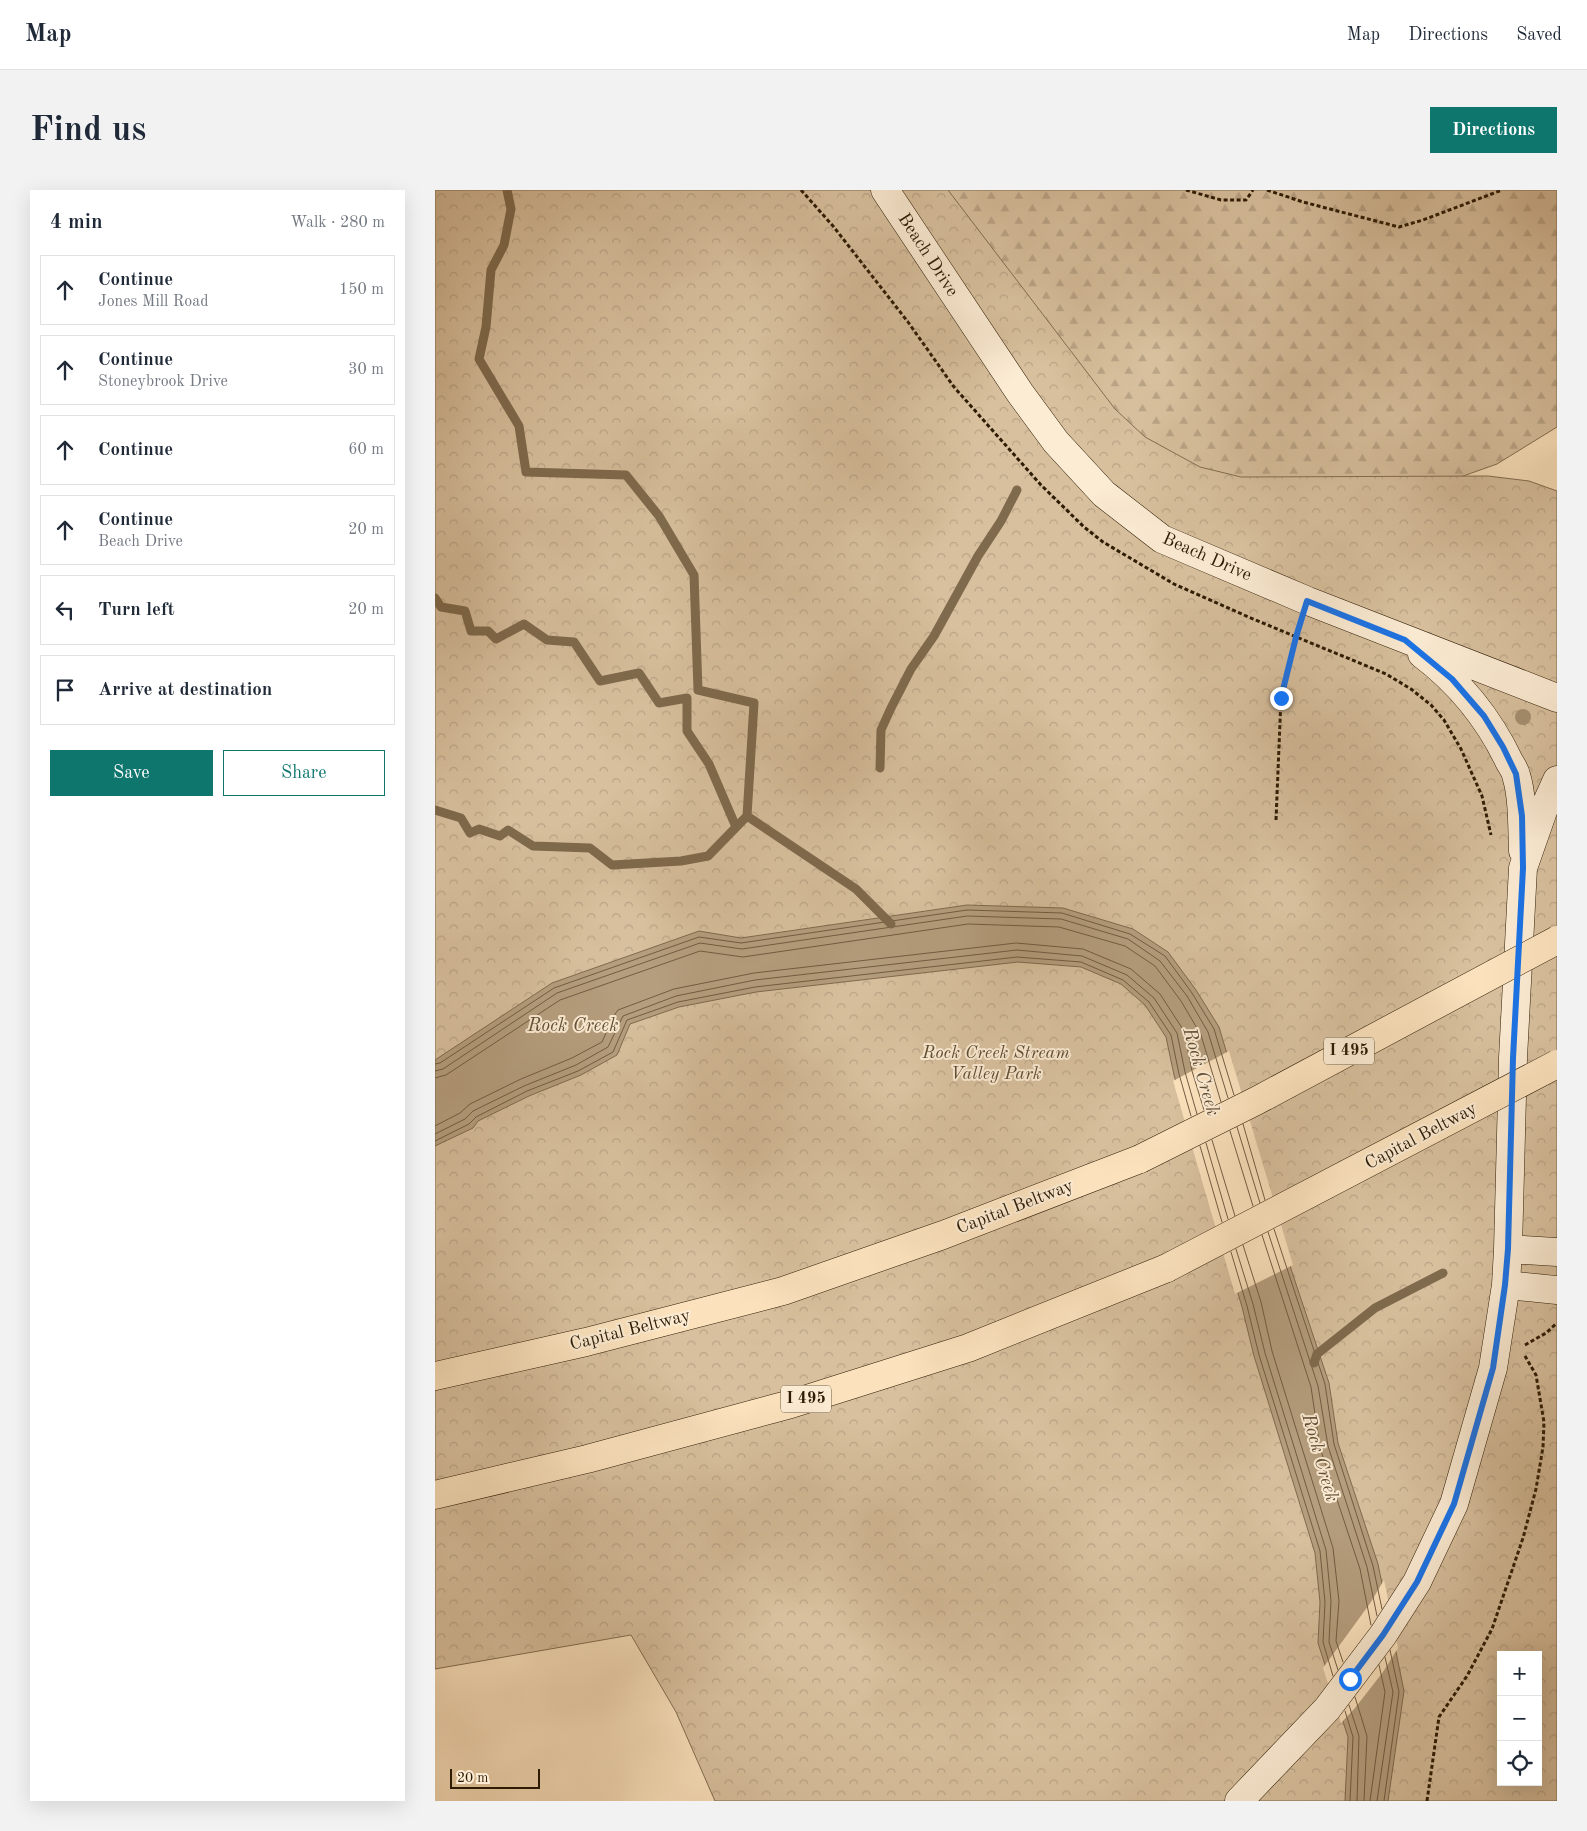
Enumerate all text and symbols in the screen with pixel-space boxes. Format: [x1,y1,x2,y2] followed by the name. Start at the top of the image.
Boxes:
[25,23,72,47] text: Map
[1347,26,1380,44] text: Map
[1408,26,1488,44] text: Directions
[1516,26,1562,44] text: Saved
[1430,107,1557,153] button: Directions
[30,113,146,148] text: Find us
[894,210,962,300] street label: Beach Drive
[50,212,103,233] text: 4 min
[290,215,385,231] text: Walk · 280 m
[98,271,173,290] text: Continue
[51,276,79,304] icon: ahead
[339,282,384,298] text: 150 m
[98,294,209,310] text: Jones Mill Road
[98,351,173,370] text: Continue
[51,356,79,384] icon: ahead
[348,362,384,378] text: 30 m
[98,374,228,390] text: Stoneybrook Drive
[51,436,79,464] icon: ahead
[98,441,173,460] text: Continue
[348,442,384,458] text: 60 m
[98,511,173,530] text: Continue
[51,516,79,544] icon: ahead
[348,522,384,538] text: 20 m
[1160,529,1254,585] street label: Beach Drive
[98,534,183,550] text: Beach Drive
[51,596,79,624] icon: left
[98,601,175,620] text: Turn left
[348,602,384,618] text: 20 m
[51,676,79,704] icon: arrive
[98,681,272,700] text: Arrive at destination
[1270,687,1293,710] route end
[50,750,213,796] button: Save
[223,750,385,796] button: Share
[527,1017,618,1036] water label: Rock Creek
[1178,1025,1222,1118] water label: Rock Creek
[1324,1038,1374,1064] road number: I 495
[921,1044,1070,1083] park label: Rock Creek Stream Valley Park
[1362,1099,1480,1173] street label: Capital Beltway
[954,1176,1076,1238] street label: Capital Beltway
[568,1306,693,1354] street label: Capital Beltway
[781,1386,831,1412] road number: I 495
[1297,1411,1341,1504] water label: Rock Creek
[1497,1651,1542,1786] map controls
[1497,1651,1542,1696] button: +
[1339,1668,1362,1691] route start
[1497,1696,1542,1741] button: −
[1497,1741,1542,1786] button: locate
[450,1766,540,1789] scale bar
[457,1771,488,1785] text: 20 m

